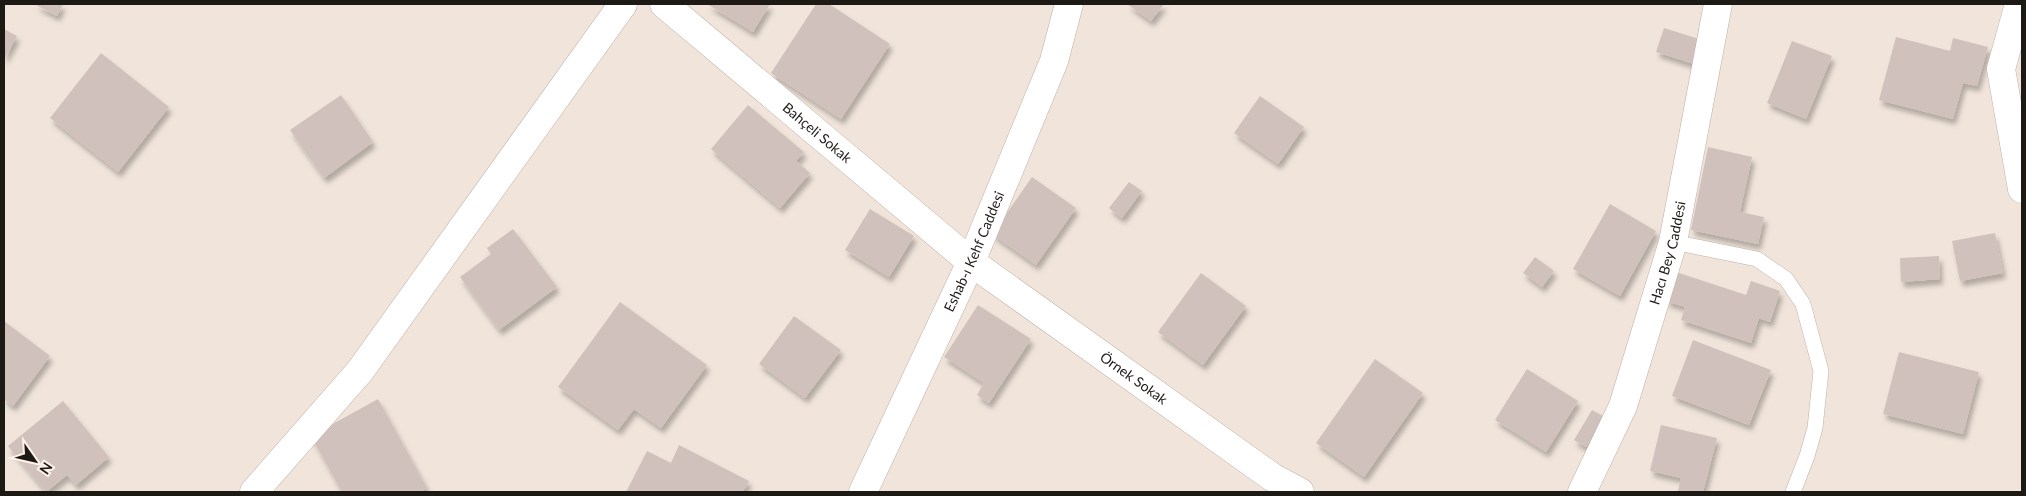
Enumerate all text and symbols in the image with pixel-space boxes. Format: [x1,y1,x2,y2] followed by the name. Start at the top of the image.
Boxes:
[780,99,856,167] street label: Bahçeli Sokak
[940,188,1007,314] street label: Eshab-ı Kehf Caddesi
[1645,199,1689,307] street label: Hacı Bey Caddesi
[1097,348,1172,408] street label: Örnek Sokak
[10,436,60,486] north arrow
[36,459,56,478] text: N

